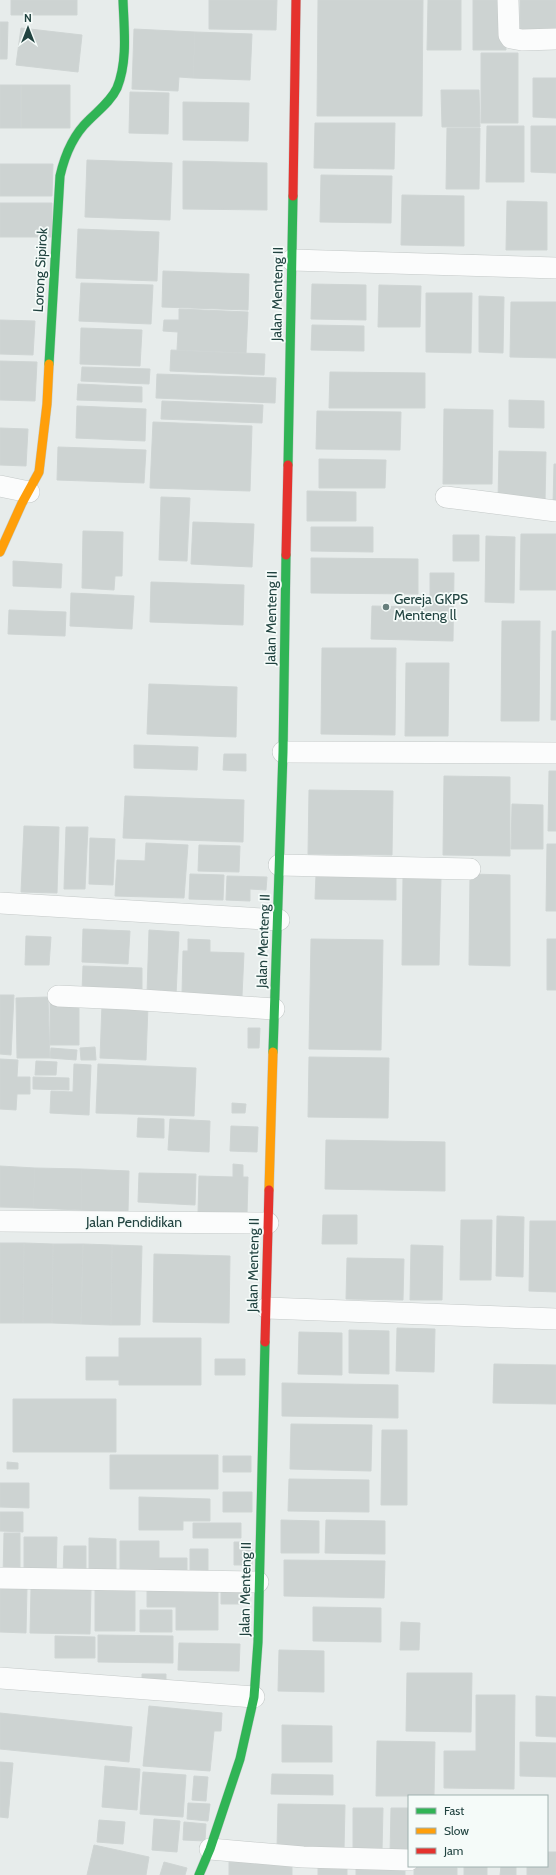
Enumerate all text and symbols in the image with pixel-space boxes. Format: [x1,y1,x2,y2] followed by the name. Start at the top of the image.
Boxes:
[8,8,48,48] north arrow
[24,11,32,25] text: N
[29,227,51,313] street label: Lorong Sipirok
[267,247,287,342] street label: Jalan Menteng II
[261,571,281,666] street label: Jalan Menteng II
[394,590,468,624] place label: Gereja GKPS Menteng ll
[381,602,391,612] marker: Gereja GKPS Menteng ll
[252,894,274,989] street label: Jalan Menteng II
[85,1213,182,1231] street label: Jalan Pendidikan
[243,1218,263,1313] street label: Jalan Menteng II
[235,1542,255,1637] street label: Jalan Menteng II
[408,1795,548,1867] legend
[444,1803,464,1818] text: Fast
[444,1823,469,1838] text: Slow
[443,1843,463,1858] text: Jam

